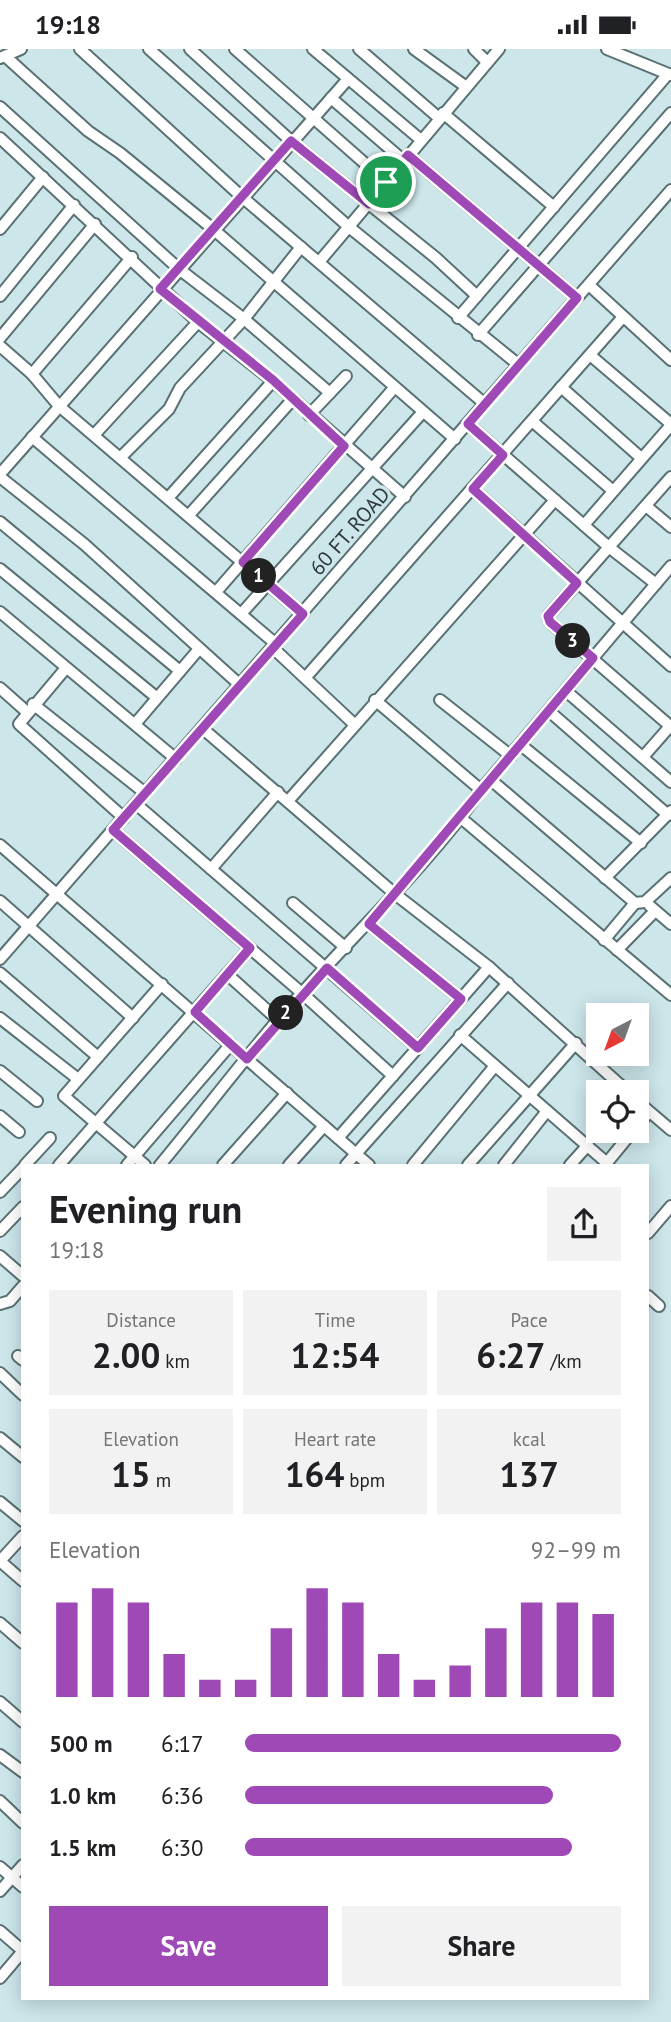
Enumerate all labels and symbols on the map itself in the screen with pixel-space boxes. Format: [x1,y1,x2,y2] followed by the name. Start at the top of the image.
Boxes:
[356,152,416,212] pin
[304,481,395,581] street label: 60 FT. ROAD
[242,559,276,593] pin: 1
[556,623,590,659] pin: 3
[268,995,304,1031] pin: 2
[586,1003,649,1066] north arrow

